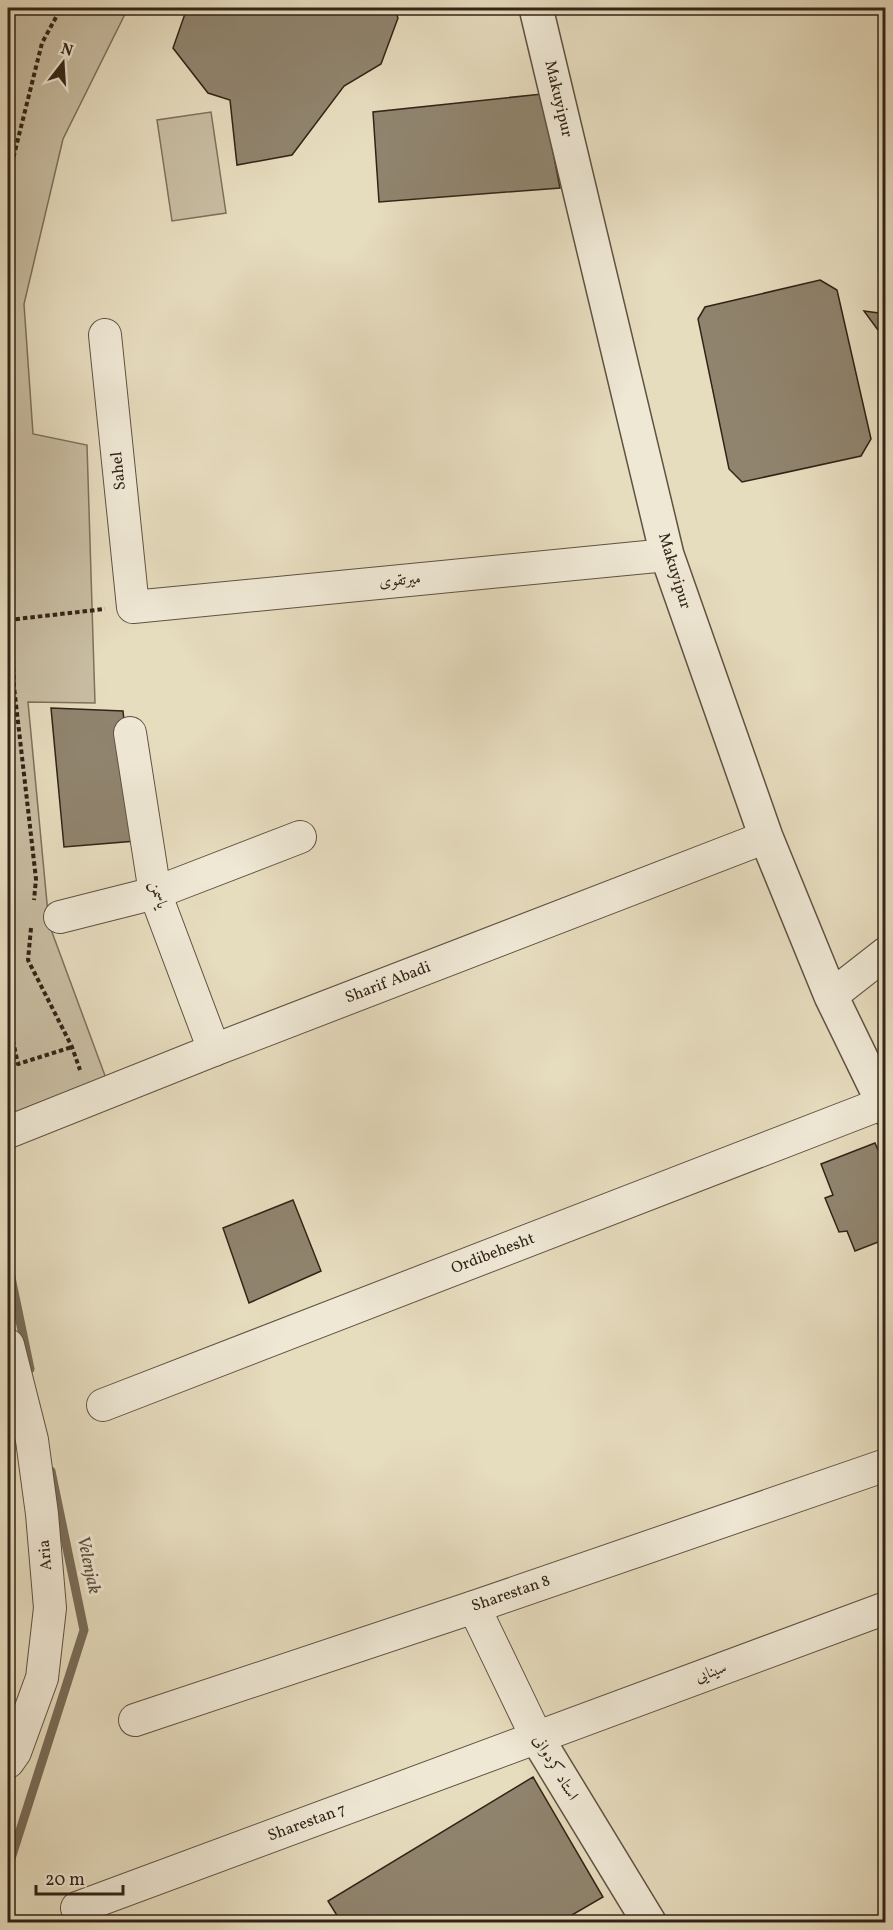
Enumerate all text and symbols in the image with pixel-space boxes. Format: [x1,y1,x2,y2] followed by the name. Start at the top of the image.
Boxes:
[33,33,93,93] north arrow
[58,38,76,63] text: N
[538,58,578,140] street label: Makuyipur
[106,450,132,491] street label: Sahel
[652,530,696,612] street label: Makuyipur
[378,568,422,594] street label: میرتقوی
[144,879,173,912] street label: یاسمن
[342,957,434,1009] street label: Sharif Abadi
[448,1228,538,1280] street label: Ordibehesht
[70,1534,106,1596] water label: Velenjak
[34,1539,58,1571] street label: Aria
[469,1570,553,1618] street label: Sharestan 8
[692,1657,730,1689] street label: سینایی
[527,1731,583,1805] street label: استاد کردوانی
[265,1799,349,1847] street label: Sharestan 7
[36,1858,123,1896] scale bar
[45,1868,85,1893] text: 20 m

